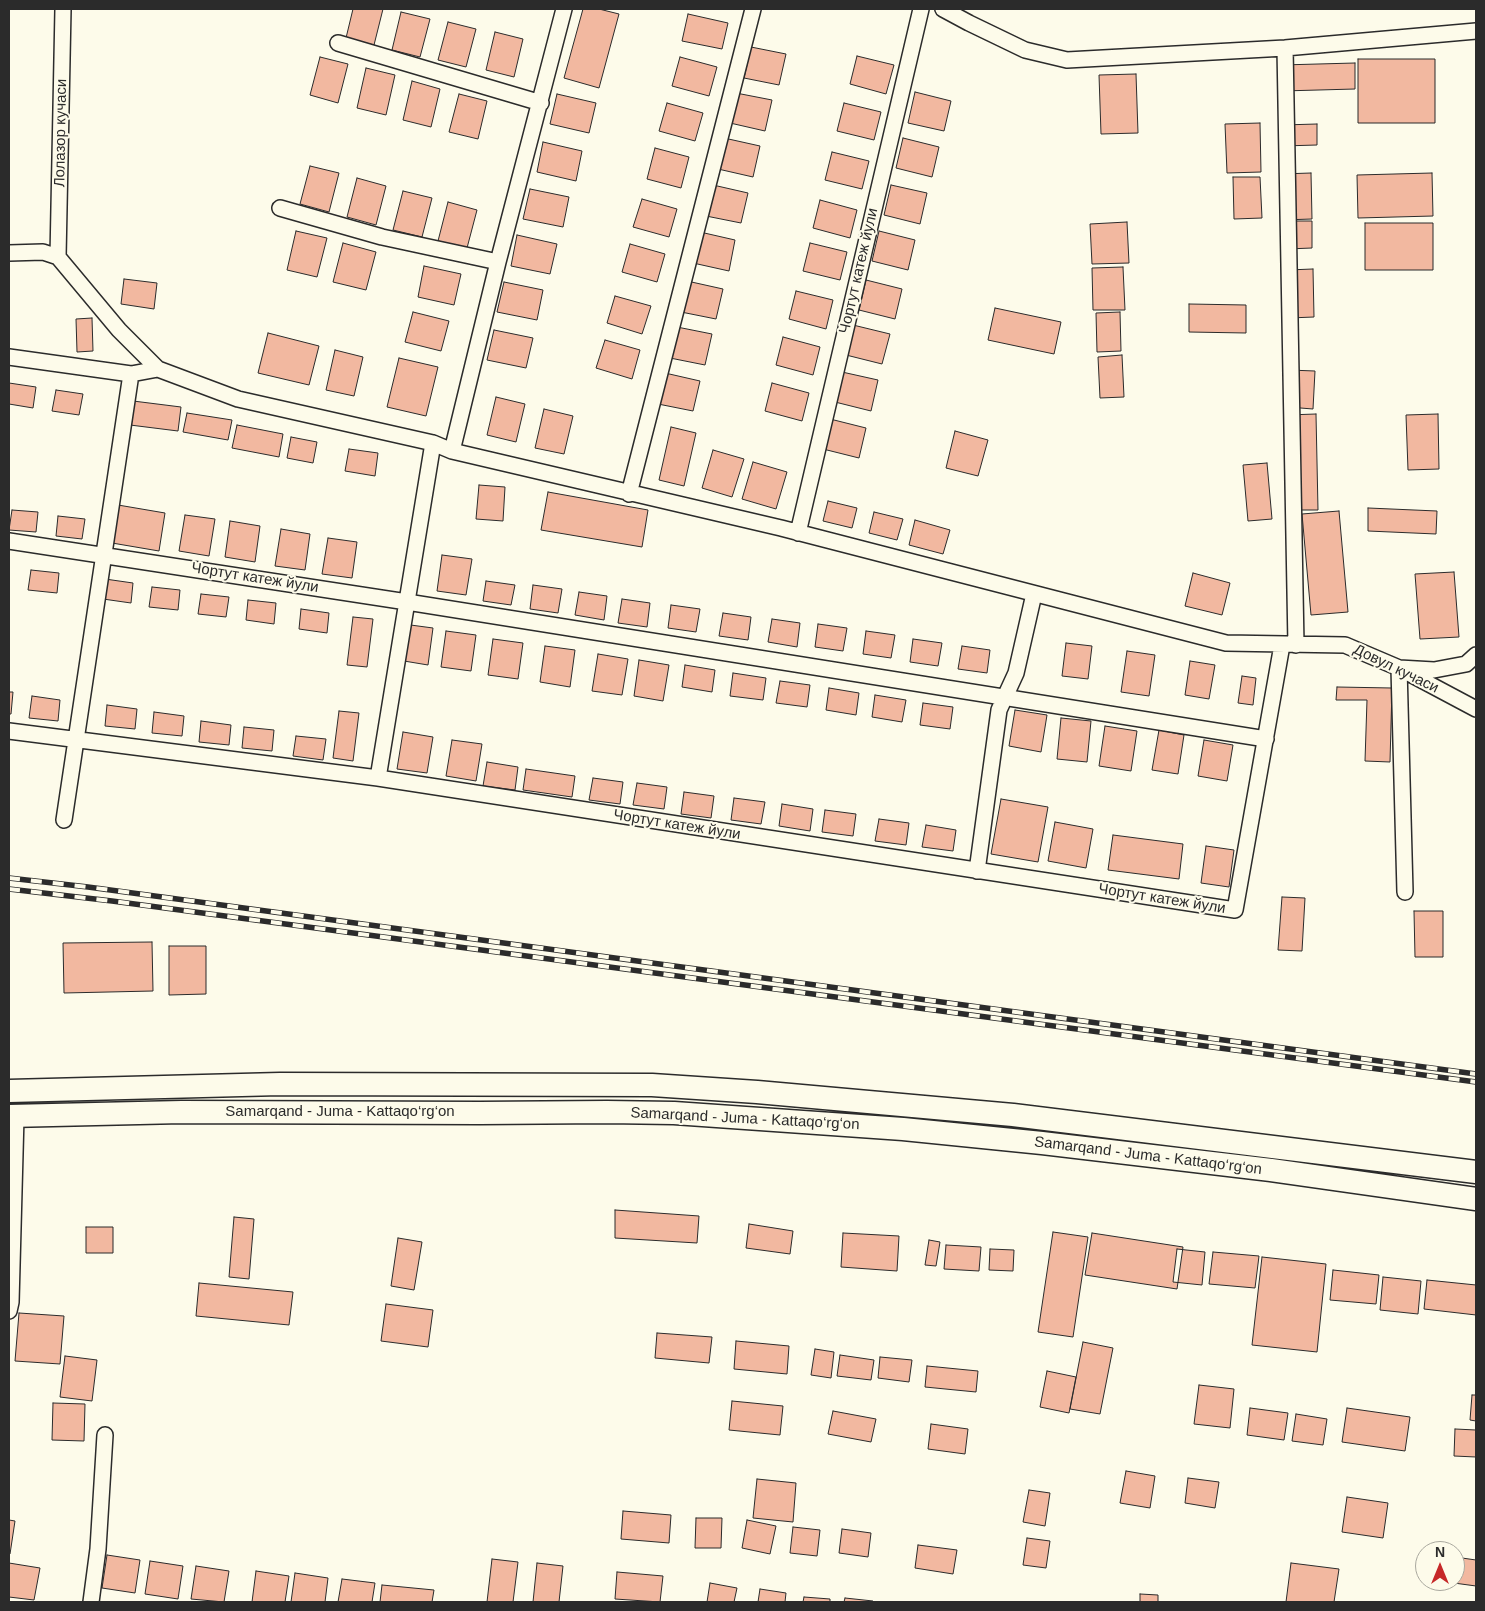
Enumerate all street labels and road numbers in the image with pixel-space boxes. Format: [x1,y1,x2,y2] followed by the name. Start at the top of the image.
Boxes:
[51,79,71,187] street label: Лолазор кучаси
[836,206,882,336] street label: Чортут катеж йули
[190,559,320,597] street label: Чортут катеж йули
[1350,641,1442,697] street label: Довул кучаси
[612,806,742,844] street label: Чортут катеж йули
[1097,880,1227,918] street label: Чортут катеж йули
[225,1103,455,1121] street label: Samarqand - Juma - Kattaqo‘rg‘on
[630,1104,860,1134] street label: Samarqand - Juma - Kattaqo‘rg‘on
[1033,1133,1263,1179] street label: Samarqand - Juma - Kattaqo‘rg‘on

